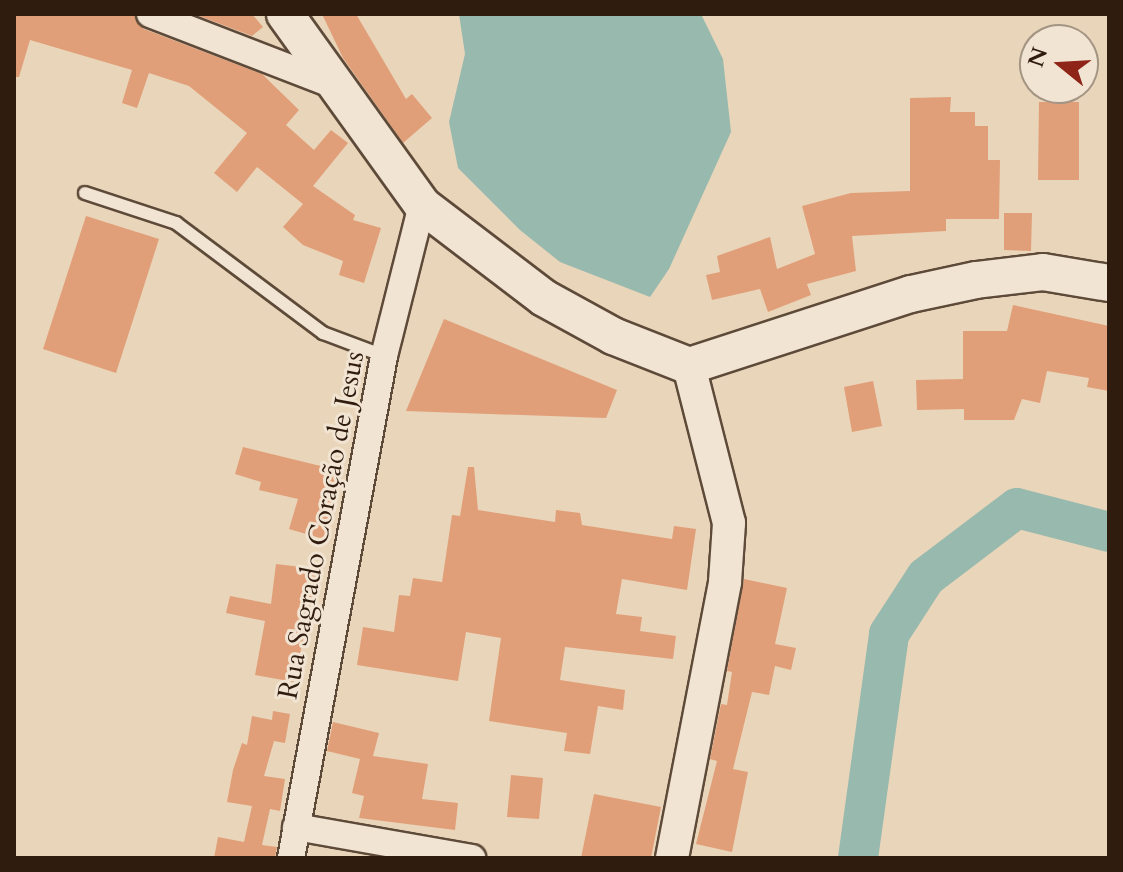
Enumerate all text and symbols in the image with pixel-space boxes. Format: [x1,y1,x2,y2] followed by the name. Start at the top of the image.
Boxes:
[1019,24,1099,104] north arrow
[1021,43,1055,71] text: N
[271,348,371,702] street label: Rua Sagrado Coração de Jesus

